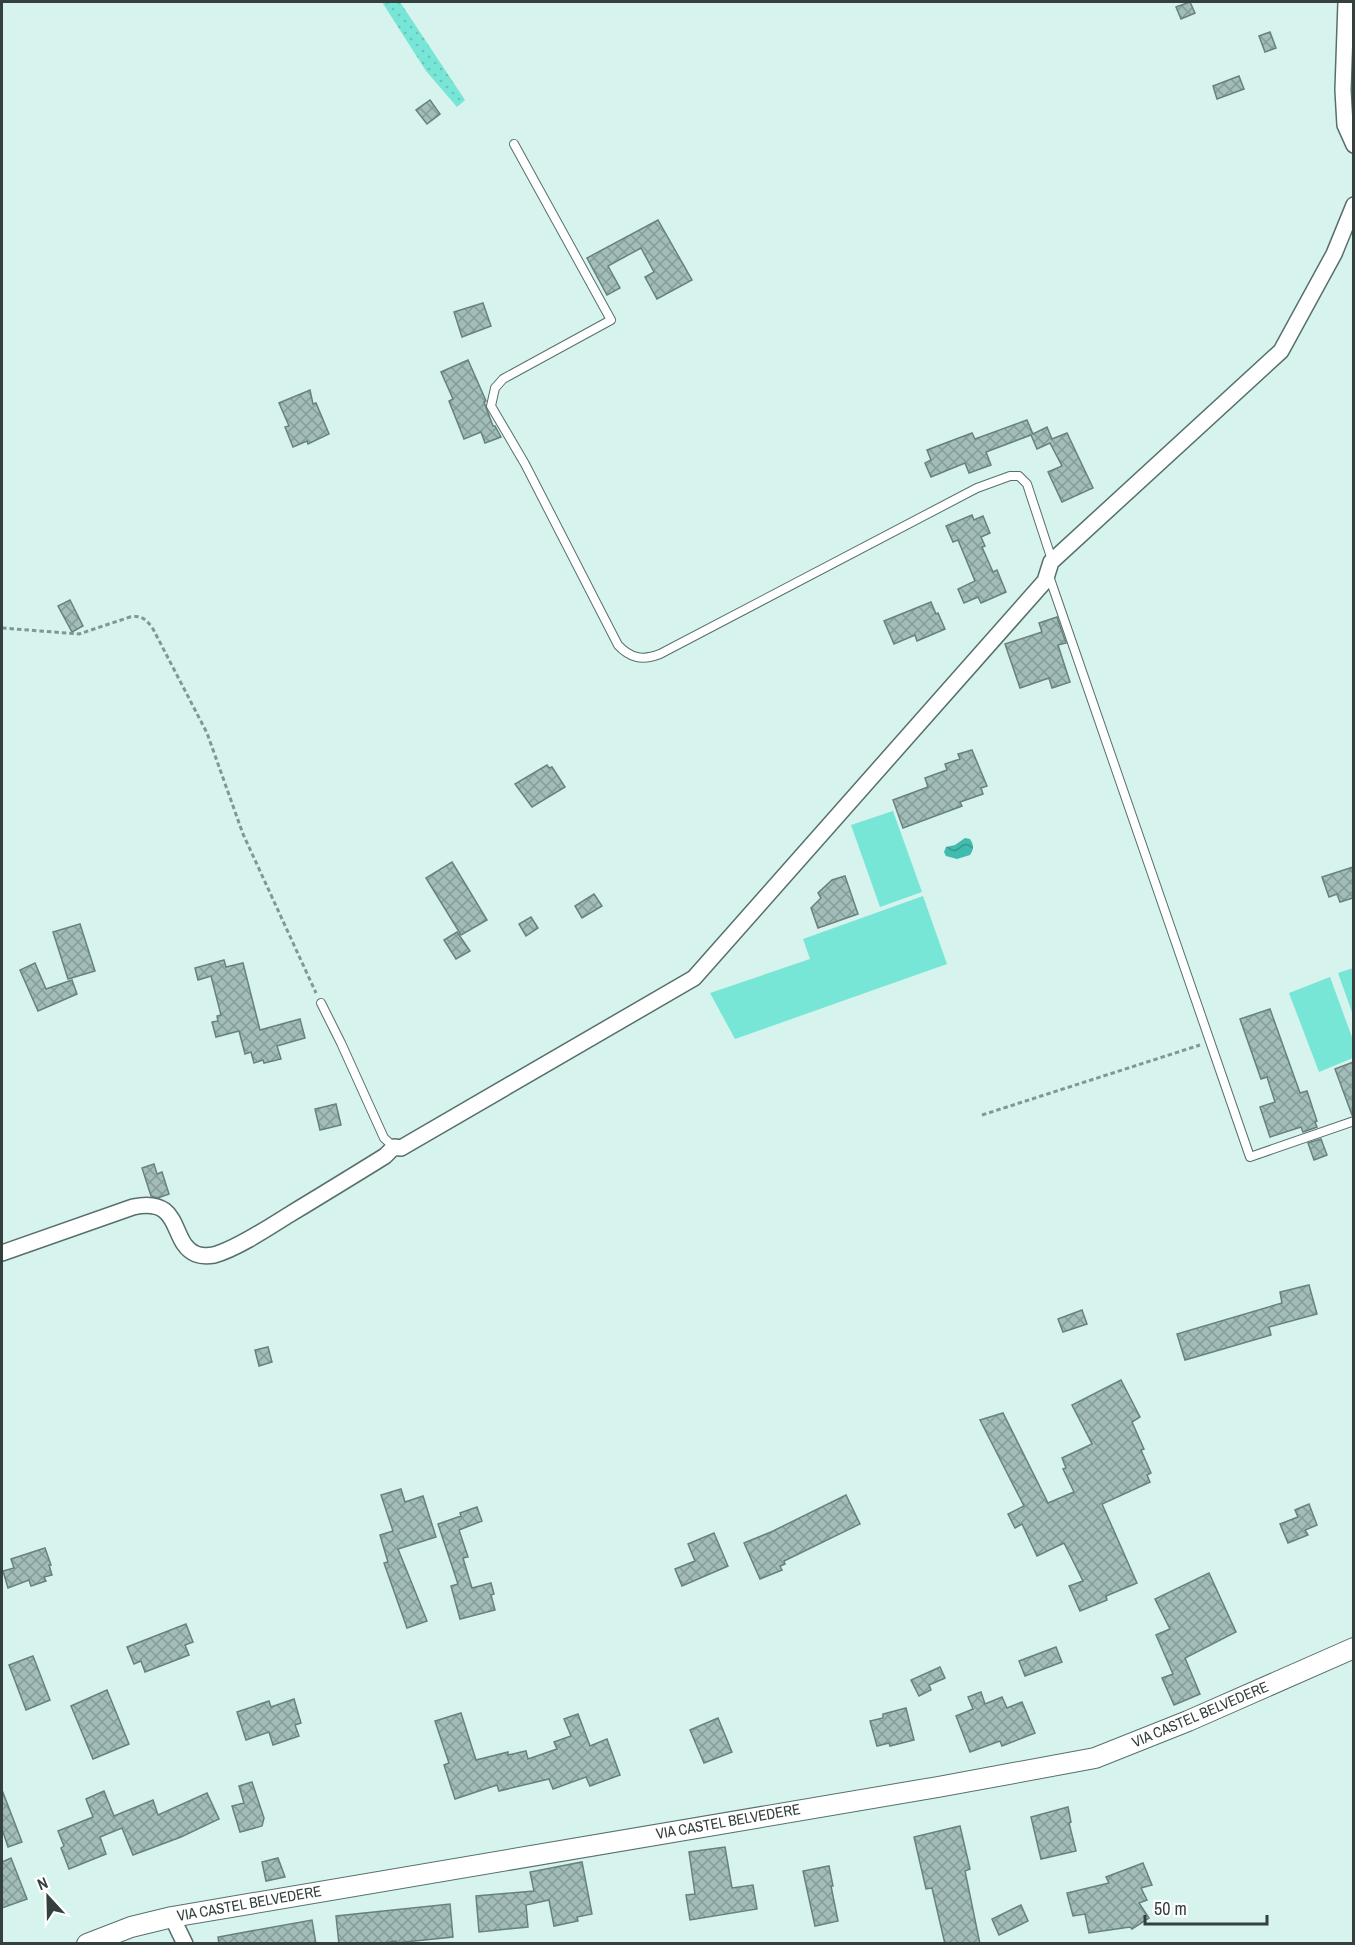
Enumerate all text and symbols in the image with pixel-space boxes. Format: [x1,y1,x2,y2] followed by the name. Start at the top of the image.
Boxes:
[1129,1676,1271,1752] street label: VIA CASTEL BELVEDERE
[654,1798,802,1844] street label: VIA CASTEL BELVEDERE
[18,1867,78,1927] north arrow
[34,1871,51,1895] text: N
[175,1880,323,1926] street label: VIA CASTEL BELVEDERE
[1145,1888,1266,1926] scale bar
[1154,1896,1187,1921] text: 50 m

